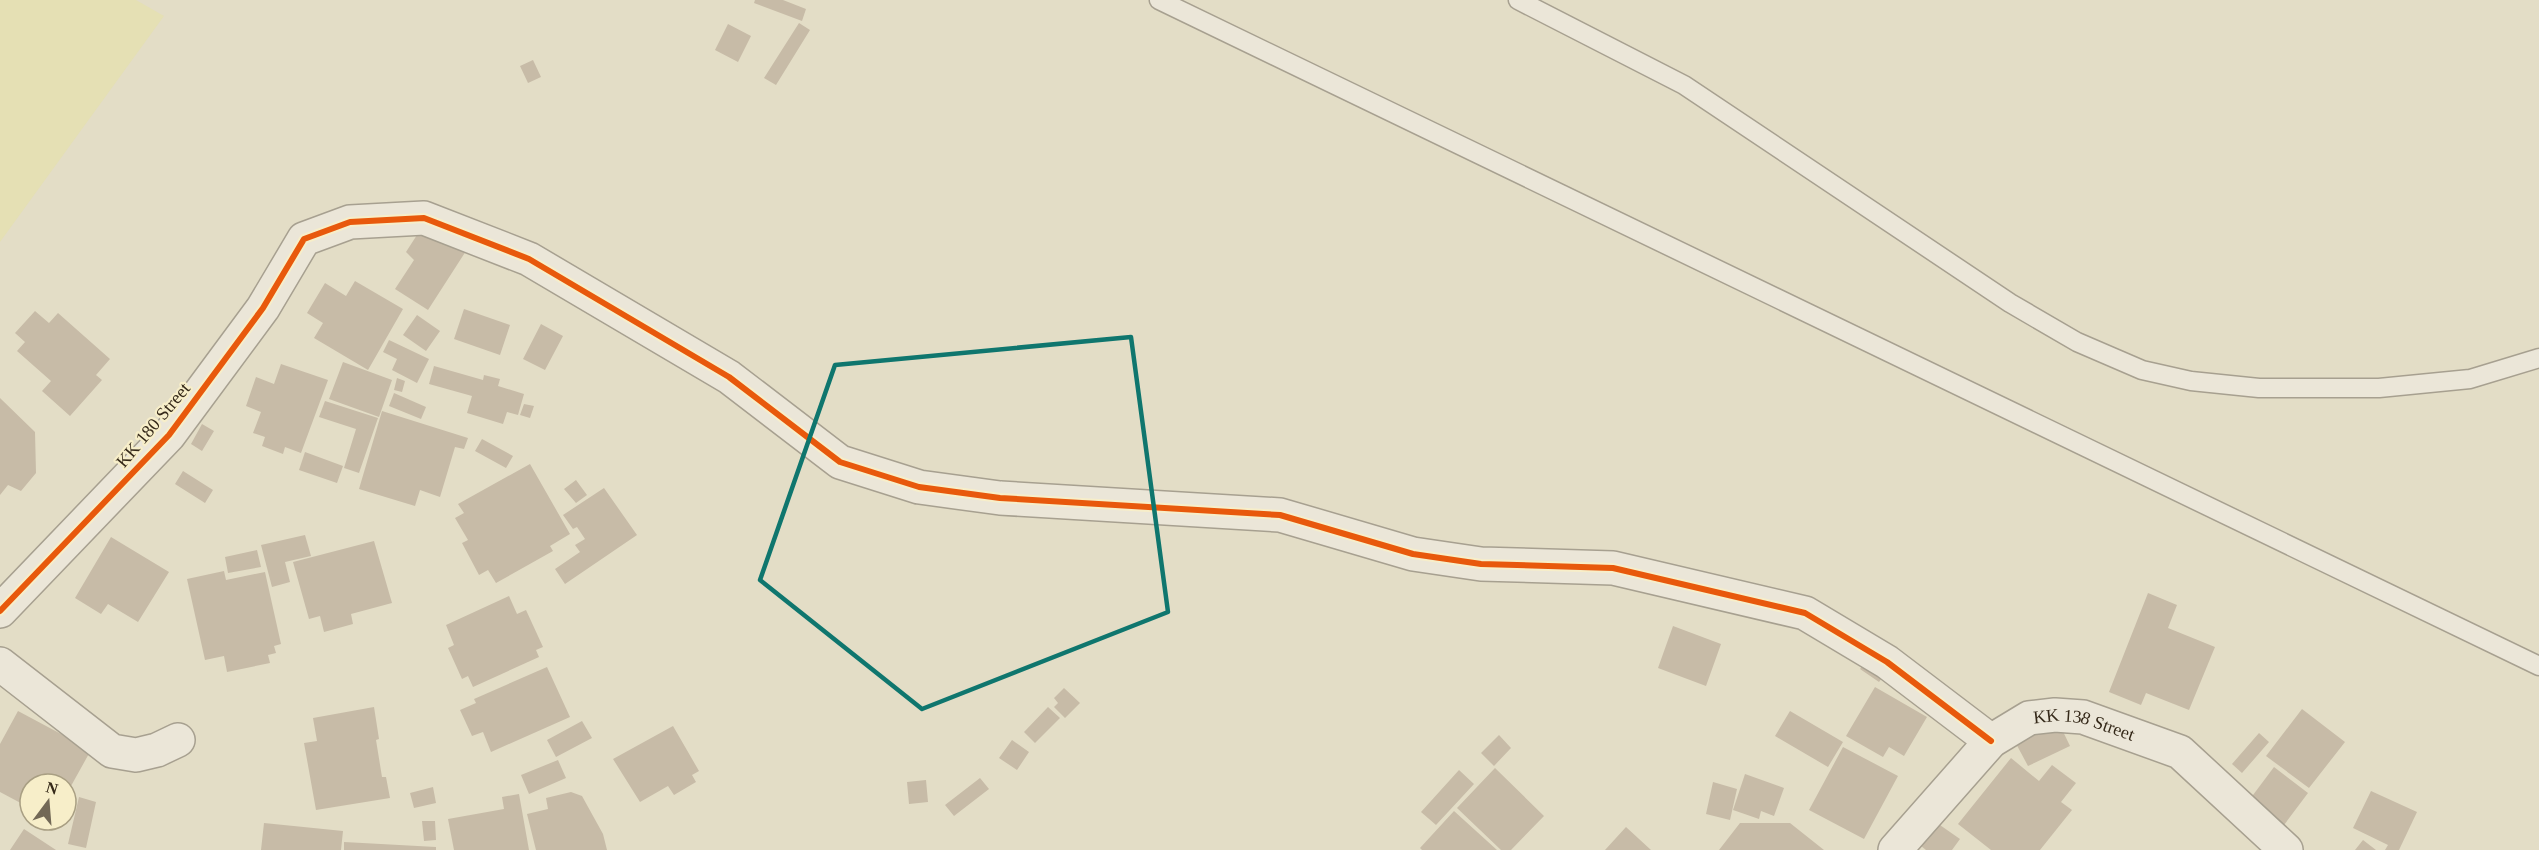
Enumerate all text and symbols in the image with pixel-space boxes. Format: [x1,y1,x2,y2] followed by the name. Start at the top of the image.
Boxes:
[112,379,194,471] street label: KK 180 Street
[2032,705,2137,745] street label: KK 138 Street
[18,772,78,832] north arrow
[44,778,60,798] text: N

